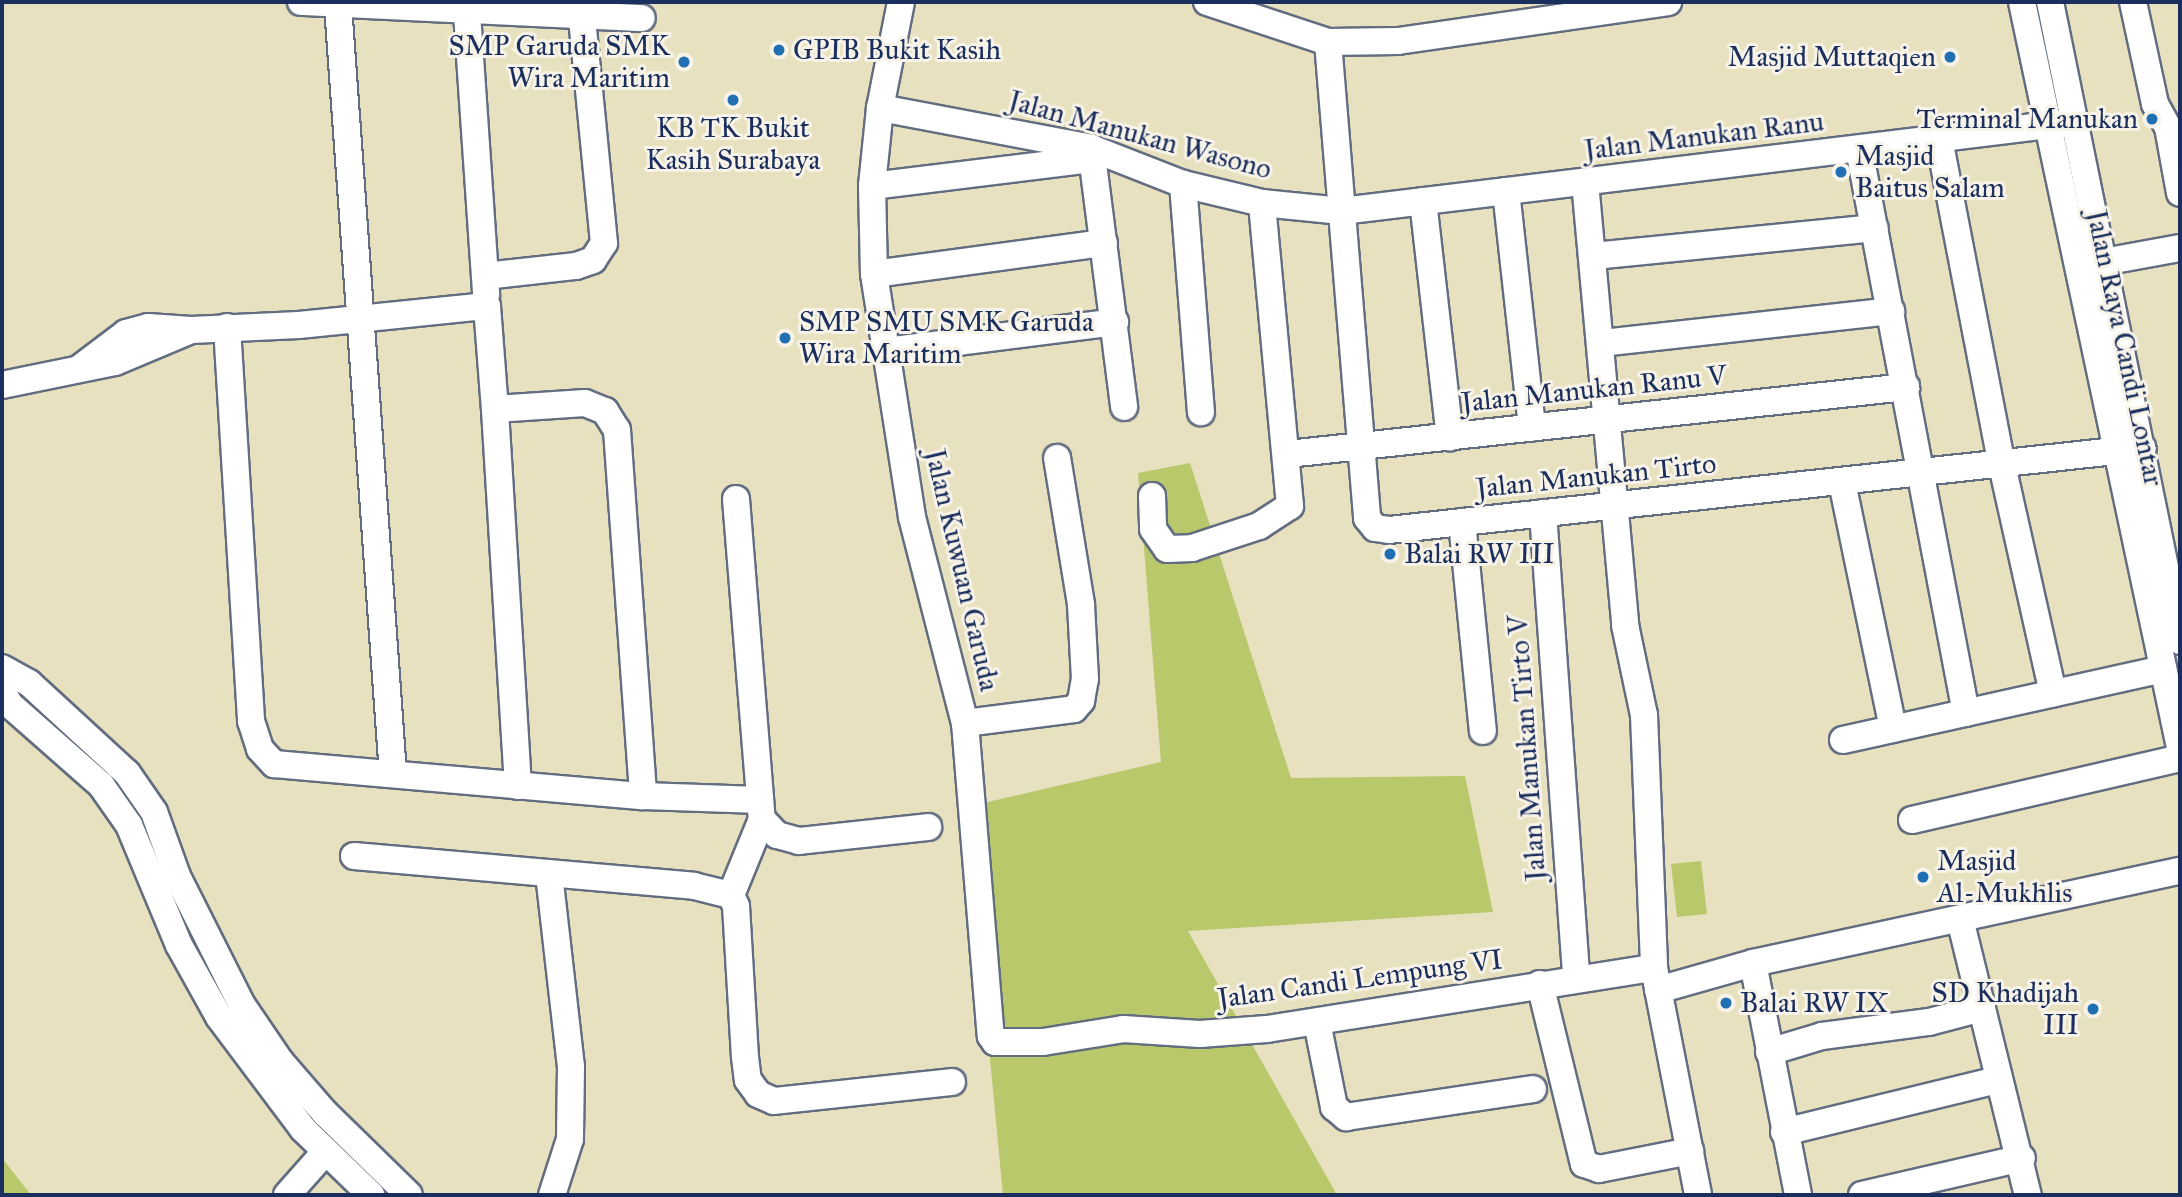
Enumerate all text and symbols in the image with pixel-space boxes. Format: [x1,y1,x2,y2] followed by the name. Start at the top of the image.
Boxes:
[448,29,670,95] place label: SMP Garuda SMK Wira Maritim
[793,33,1001,67] place label: GPIB Bukit Kasih
[1728,40,1936,74] place label: Masjid Muttaqien
[771,42,787,58] marker: GPIB Bukit Kasih
[1942,49,1958,65] marker: Masjid Muttaqien
[676,54,692,70] marker: SMP Garuda SMK Wira Maritim
[1005,84,1275,186] street label: Jalan Manukan Wasono
[725,92,741,108] marker: KB TK Bukit Kasih Surabaya
[1917,102,2138,136] place label: Terminal Manukan
[1582,105,1826,167] street label: Jalan Manukan Ranu
[646,111,820,177] place label: KB TK Bukit Kasih Surabaya
[2144,111,2160,127] marker: Terminal Manukan
[1855,139,2005,205] place label: Masjid Baitus Salam
[1833,164,1849,180] marker: Masjid Baitus Salam
[2079,207,2171,489] street label: Jalan Raya Candi Lontar
[799,305,1094,371] place label: SMP SMU SMK Garuda Wira Maritim
[777,330,793,346] marker: SMP SMU SMK Garuda Wira Maritim
[1460,358,1728,420] street label: Jalan Manukan Ranu V
[918,446,1006,694] street label: Jalan Kuwuan Garuda
[1474,447,1718,505] street label: Jalan Manukan Tirto
[1404,537,1555,571] place label: Balai RW III
[1382,546,1398,562] marker: Balai RW III
[1501,614,1553,882] street label: Jalan Manukan Tirto V
[1937,844,2072,910] place label: Masjid Al-Mukhlis
[1915,869,1931,885] marker: Masjid Al-Mukhlis
[1215,942,1505,1016] street label: Jalan Candi Lempung VI
[1932,976,2079,1042] place label: SD Khadijah III
[1740,986,1888,1020] place label: Balai RW IX
[1718,995,1734,1011] marker: Balai RW IX
[2085,1001,2101,1017] marker: SD Khadijah III

